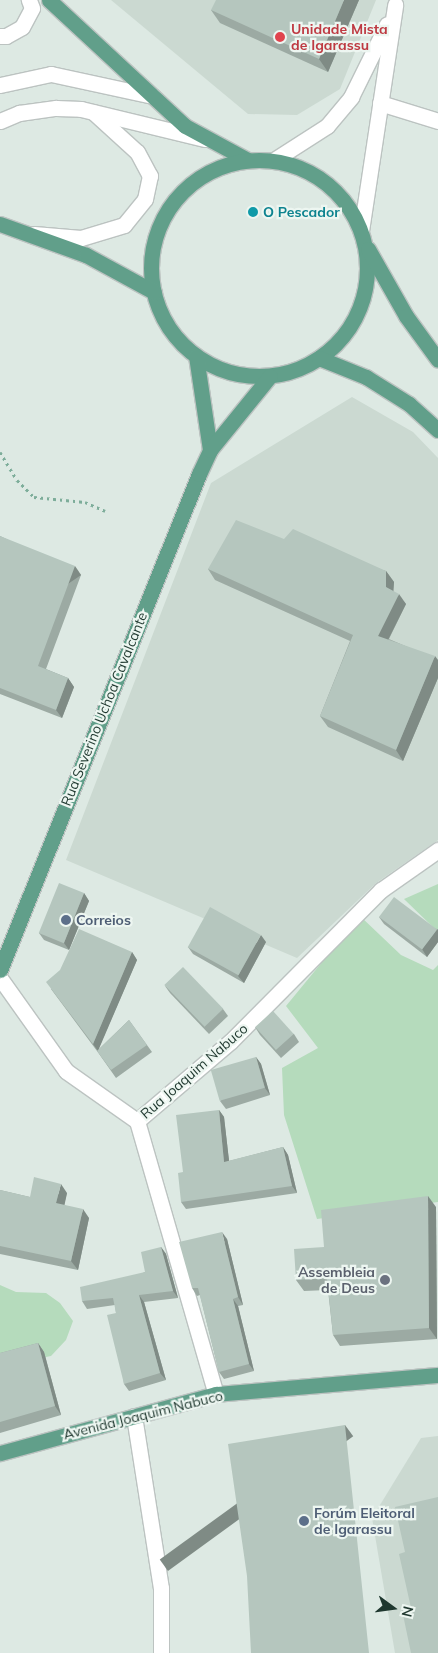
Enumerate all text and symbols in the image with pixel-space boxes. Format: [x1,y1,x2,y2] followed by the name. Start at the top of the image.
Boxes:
[291,21,388,54] place label: Unidade Mista de Igarassu
[273,30,287,44] marker: Unidade Mista de Igarassu
[263,204,340,220] place label: O Pescador
[247,206,259,218] marker: O Pescador
[57,610,151,808] street label: Rua Severino Uchoa Cavalcante
[76,912,131,928] place label: Correios
[60,914,72,926] marker: Correios
[137,1020,251,1122] street label: Rua Joaquim Nabuco
[298,1264,375,1296] place label: Assembleia de Deus
[379,1274,391,1286] marker: Assembleia de Deus
[62,1387,224,1443] street label: Avenida Joaquim Nabuco
[314,1505,415,1538] place label: Forúm Eleitoral de Igarassu
[298,1515,310,1527] marker: Forúm Eleitoral de Igarassu
[368,1583,418,1633] north arrow
[398,1604,418,1619] text: N

